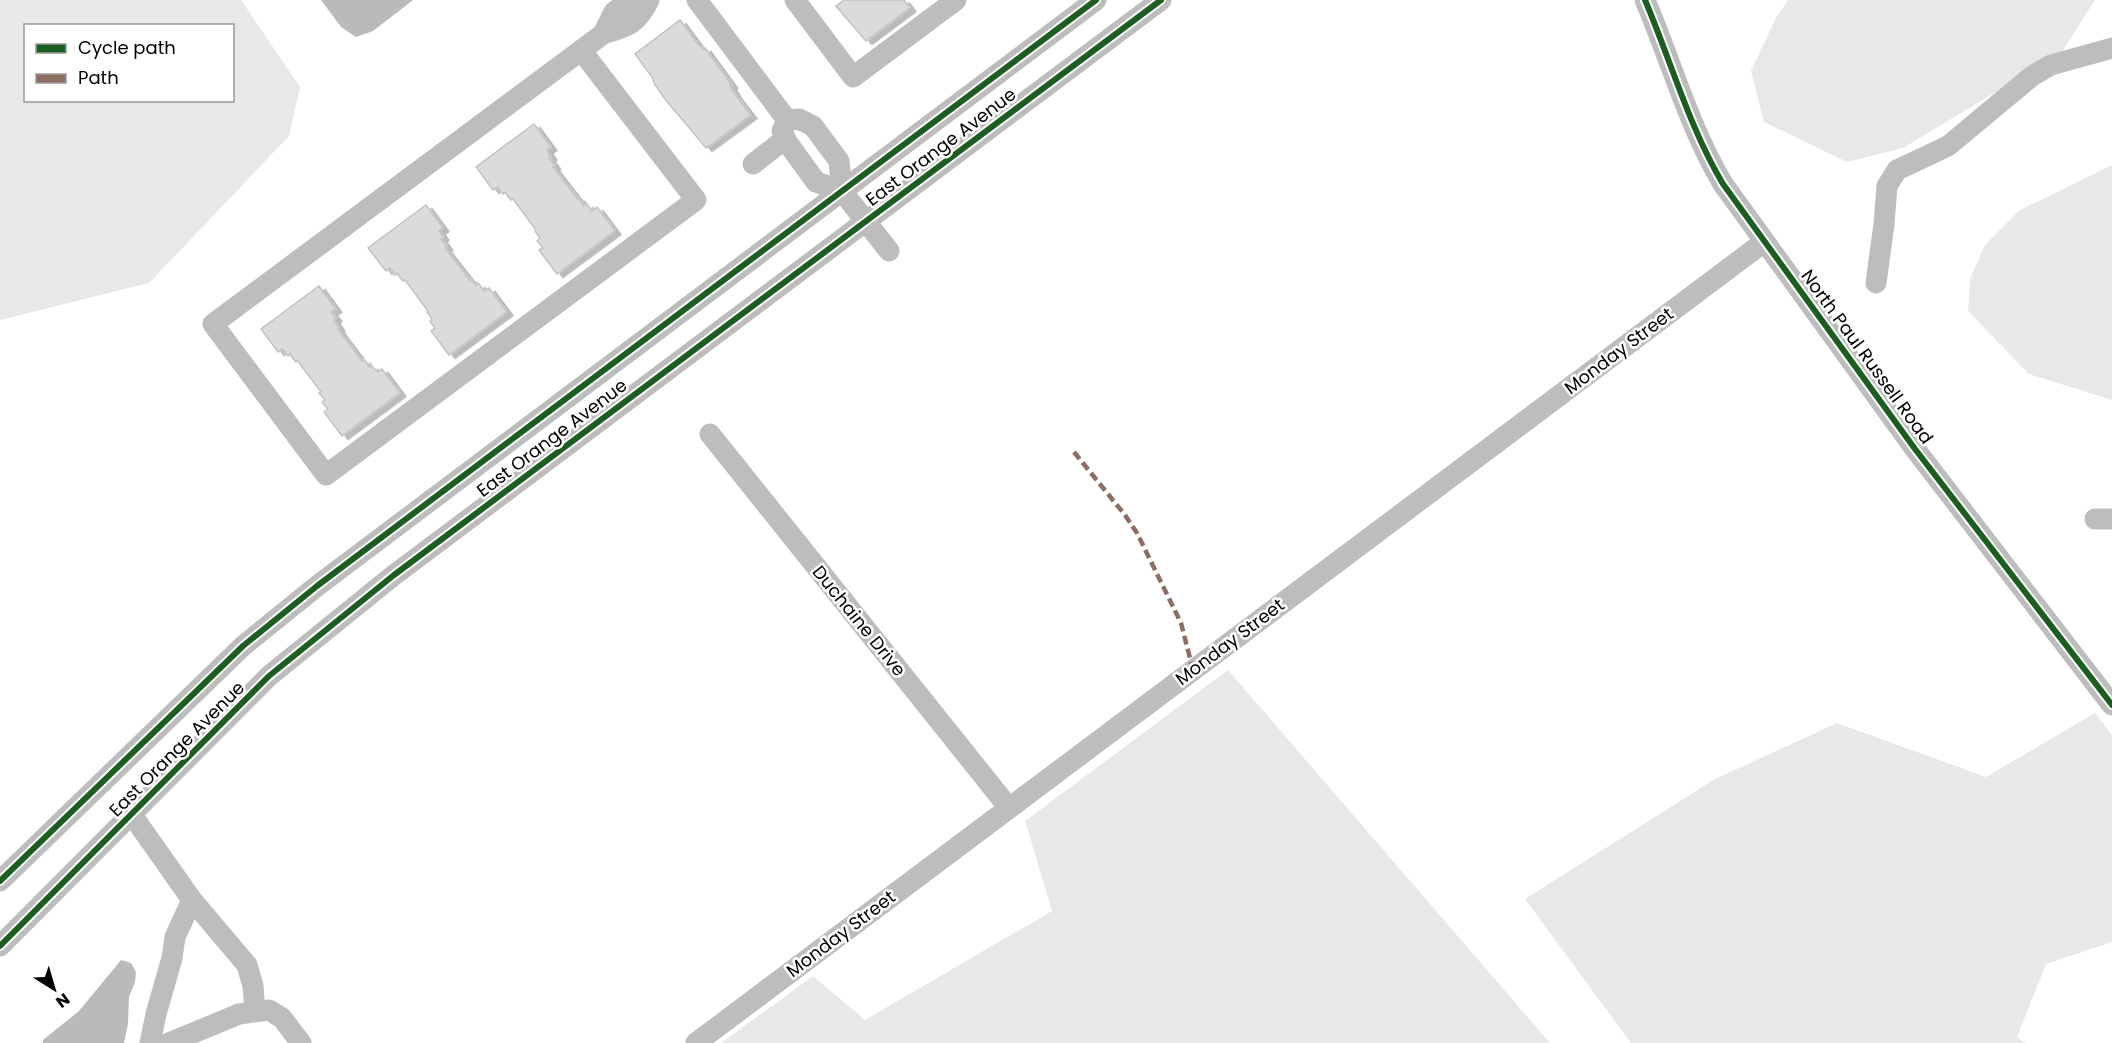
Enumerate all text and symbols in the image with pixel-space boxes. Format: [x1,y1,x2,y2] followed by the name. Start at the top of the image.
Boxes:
[24,24,234,102] legend
[78,35,176,60] text: Cycle path
[78,65,119,90] text: Path
[860,82,1021,211] street label: East Orange Avenue
[1796,264,1939,449] street label: North Paul Russell Road
[1559,301,1678,400] street label: Monday Street
[471,373,632,502] street label: East Orange Avenue
[807,560,912,681] street label: Duchaine Drive
[1170,592,1289,691] street label: Monday Street
[103,675,250,822] street label: East Orange Avenue
[781,884,900,983] street label: Monday Street
[24,959,84,1019] north arrow
[51,988,74,1013] text: N

